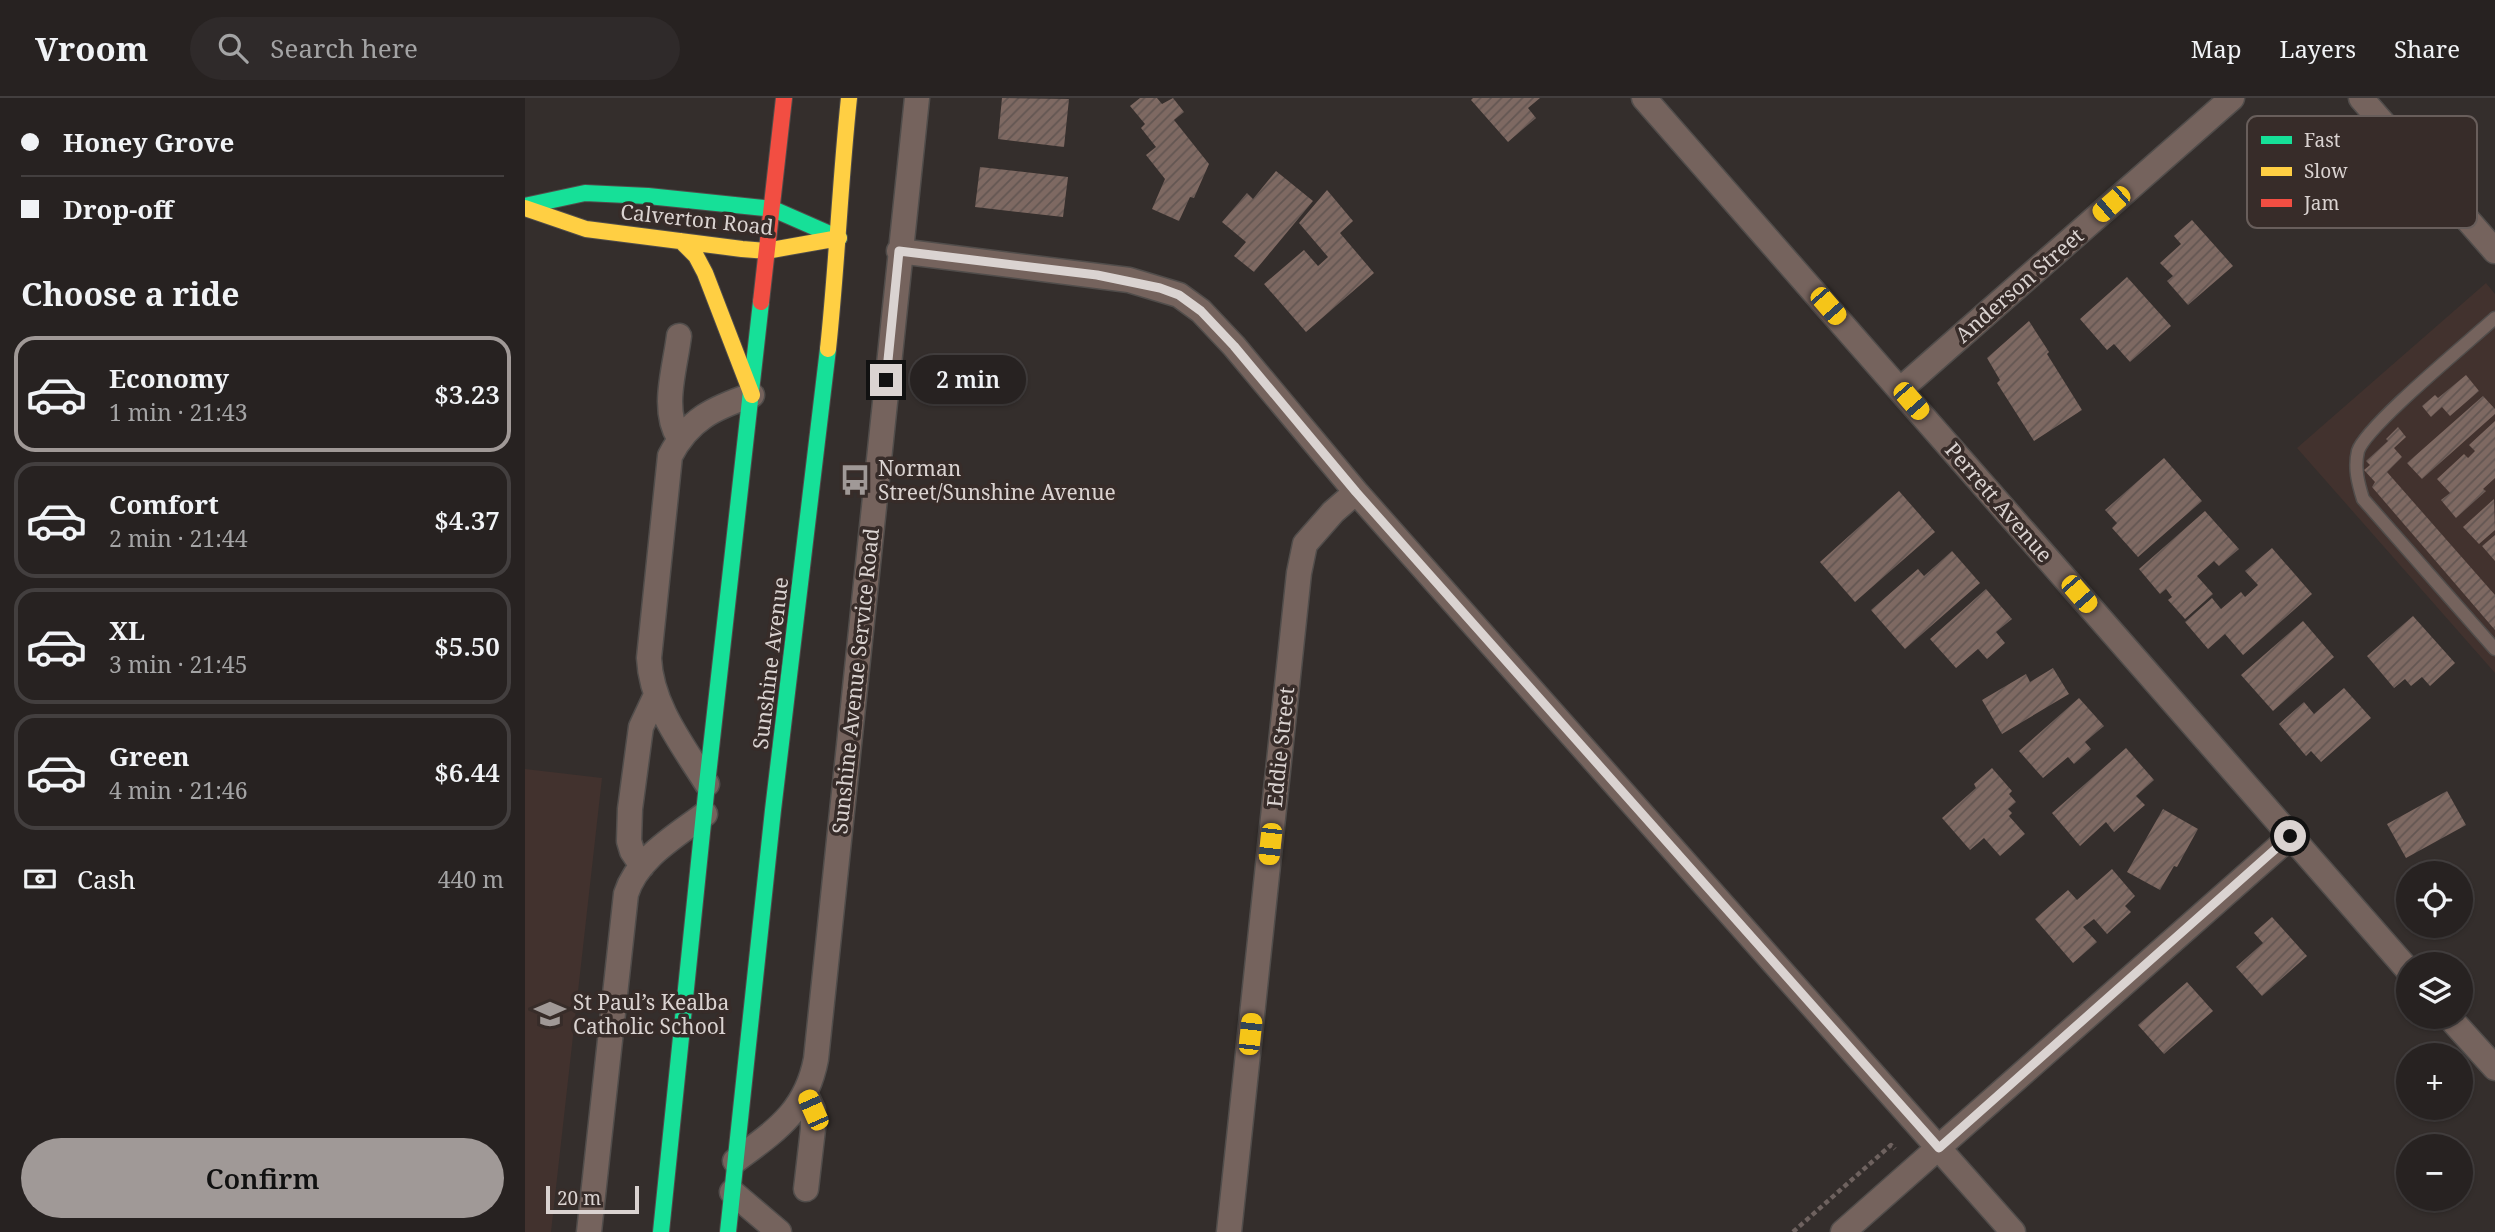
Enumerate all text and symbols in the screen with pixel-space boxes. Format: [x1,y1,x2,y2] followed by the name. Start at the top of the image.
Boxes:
[190,17,680,80] search box
[35,26,148,71] text: Vroom
[214,29,252,67] icon: search
[270,30,418,66] text: Search here
[2191,32,2242,65] text: Map
[2280,32,2356,65] text: Layers
[2394,32,2460,65] text: Share
[2247,116,2477,228] legend
[63,124,235,160] text: Honey Grove
[2304,127,2341,153] text: Fast
[2304,158,2348,184] text: Slow
[2089,182,2134,226] car
[2303,190,2339,216] text: Jam
[63,191,173,227] text: Drop-off
[619,197,775,241] street label: Calverton Road
[1949,221,2089,349] street label: Anderson Street
[21,272,240,315] text: Choose a ride
[1807,283,1850,329] car
[911,356,1026,404] callout: 2 min
[109,360,229,396] text: Economy
[25,363,88,426] icon: car
[936,363,1000,395] text: 2 min
[870,364,902,396] route end
[434,376,500,412] text: $3.23
[1890,378,1933,424] car
[109,396,247,428] text: 1 min · 21:43
[1939,436,2059,568] street label: Perrett Avenue
[878,454,1116,506] place label: Norman Street/Sunshine Avenue
[838,463,872,497] bus stop icon: Norman Street/Sunshine Avenue
[109,486,219,522] text: Comfort
[25,489,88,552] icon: car
[434,502,500,538] text: $4.37
[109,522,247,554] text: 2 min · 21:44
[825,526,885,835] street label: Sunshine Avenue Service Road
[2058,571,2101,617] car
[746,575,794,751] street label: Sunshine Avenue
[109,612,145,648] text: XL
[25,615,88,678] icon: car
[434,628,500,664] text: $5.50
[109,648,247,680] text: 3 min · 21:45
[1260,685,1300,809] street label: Eddie Street
[109,738,190,774] text: Green
[25,741,88,804] icon: car
[434,754,500,790] text: $6.44
[109,774,247,806] text: 4 min · 21:46
[2274,820,2306,852] route start
[1258,822,1283,866] car
[21,860,59,898] icon: cash
[77,861,136,897] text: Cash
[2396,861,2473,1211] map controls
[2396,861,2473,938] button: locate
[438,863,504,895] text: 440 m
[2396,952,2473,1029] button: layers
[573,988,729,1040] place label: St Paul’s Kealba Catholic School
[533,997,567,1031] school or university icon: St Paul’s Kealba Catholic School
[1238,1012,1263,1056] car
[2396,1043,2473,1120] button: +
[795,1087,832,1133] car
[2396,1134,2473,1211] button: −
[21,1138,504,1218] button: Confirm
[546,1183,639,1215] scale bar
[557,1185,601,1211] text: 20 m

